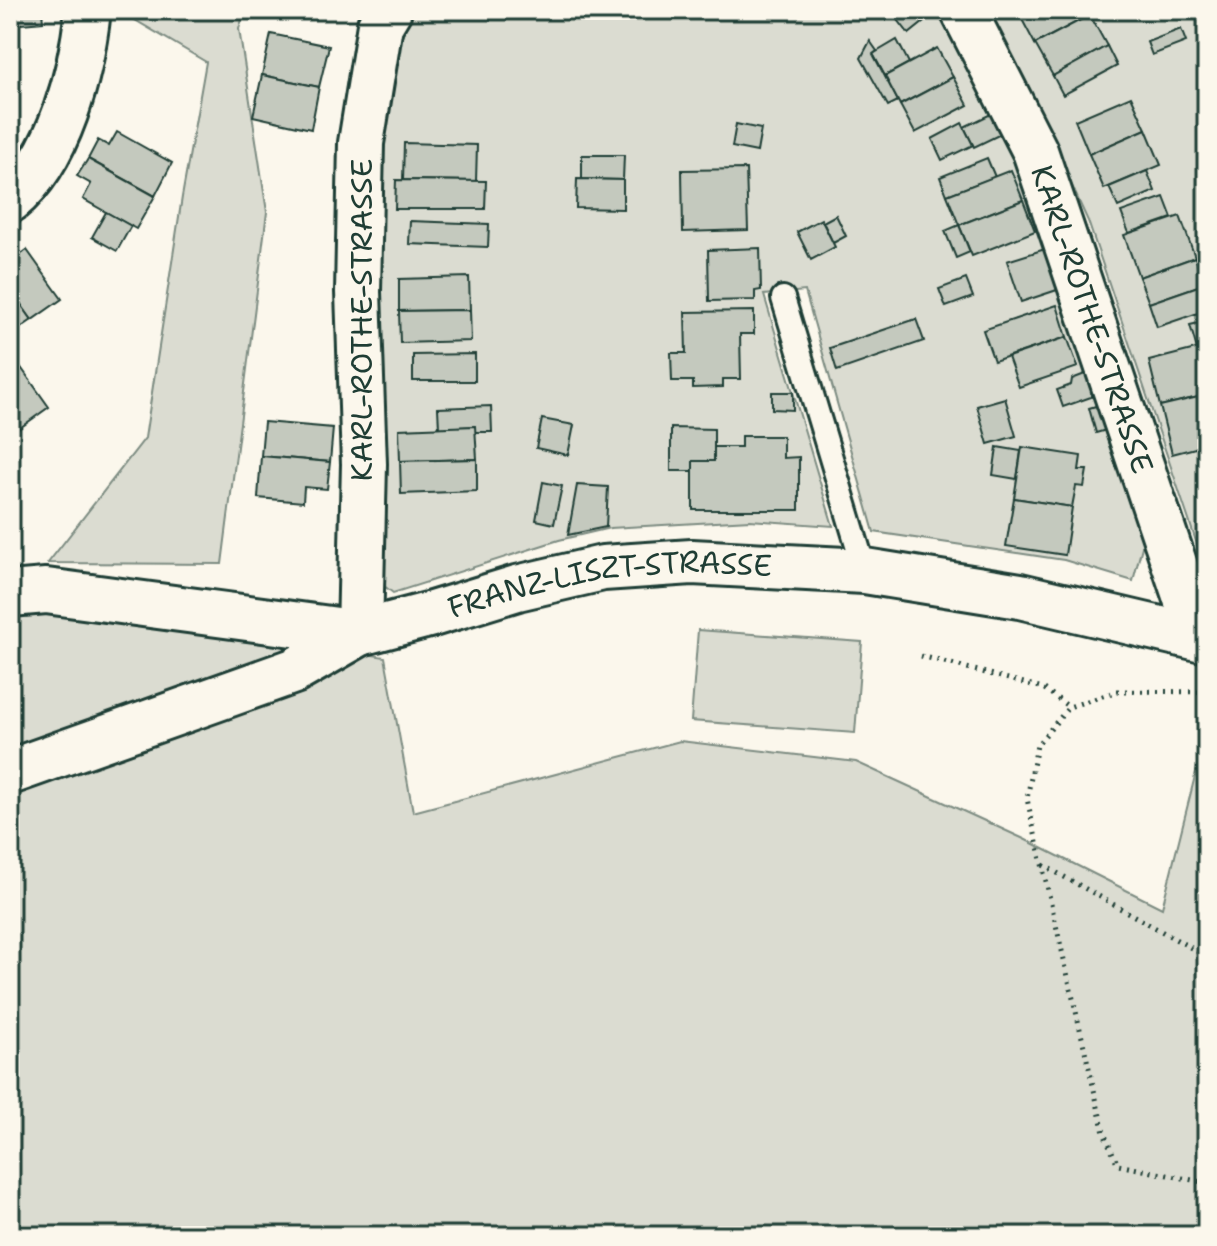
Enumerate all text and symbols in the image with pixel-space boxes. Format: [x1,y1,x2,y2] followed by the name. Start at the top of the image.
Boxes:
[341,159,382,481] street label: KARL-ROTHE-STRASSE
[1021,160,1163,479] street label: KARL-ROTHE-STRASSE
[443,541,773,628] street label: FRANZ-LISZT-STRASSE

